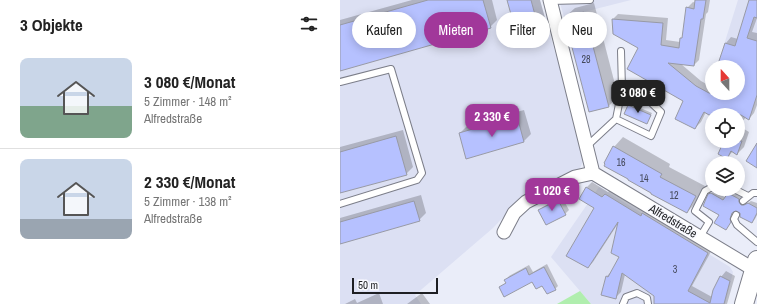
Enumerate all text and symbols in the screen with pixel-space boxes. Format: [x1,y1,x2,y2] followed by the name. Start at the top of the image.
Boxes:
[352,12,416,48] chip: Kaufen
[424,12,488,48] chip: Mieten
[496,12,550,48] chip: Filter
[558,12,607,48] chip: Neu
[20,13,83,36] text: 3 Objekte
[298,13,320,35] icon: filters
[581,53,591,66] house number: 28
[705,60,745,100] north arrow
[705,60,745,196] map controls
[144,70,235,93] text: 3 080 €/Monat
[52,74,100,122] icon: home
[601,80,675,114] pin: 3 080 €
[620,84,656,101] text: 3 080 €
[144,93,232,110] text: 5 Zimmer · 148 m²
[455,104,529,138] pin: 2 330 €
[474,108,510,125] text: 2 330 €
[705,108,745,148] button: locate
[144,110,202,127] text: Alfredstraße
[616,156,626,169] house number: 16
[705,156,745,196] button: layers
[144,170,235,193] text: 2 330 €/Monat
[639,172,649,185] house number: 14
[52,175,100,223] icon: home
[515,178,589,212] pin: 1 020 €
[534,182,570,199] text: 1 020 €
[669,189,679,202] house number: 12
[144,193,232,210] text: 5 Zimmer · 138 m²
[645,200,700,242] street label: Alfredstraße
[144,210,202,227] text: Alfredstraße
[673,263,678,276] house number: 3
[352,276,438,295] scale bar
[358,278,378,292] text: 50 m

